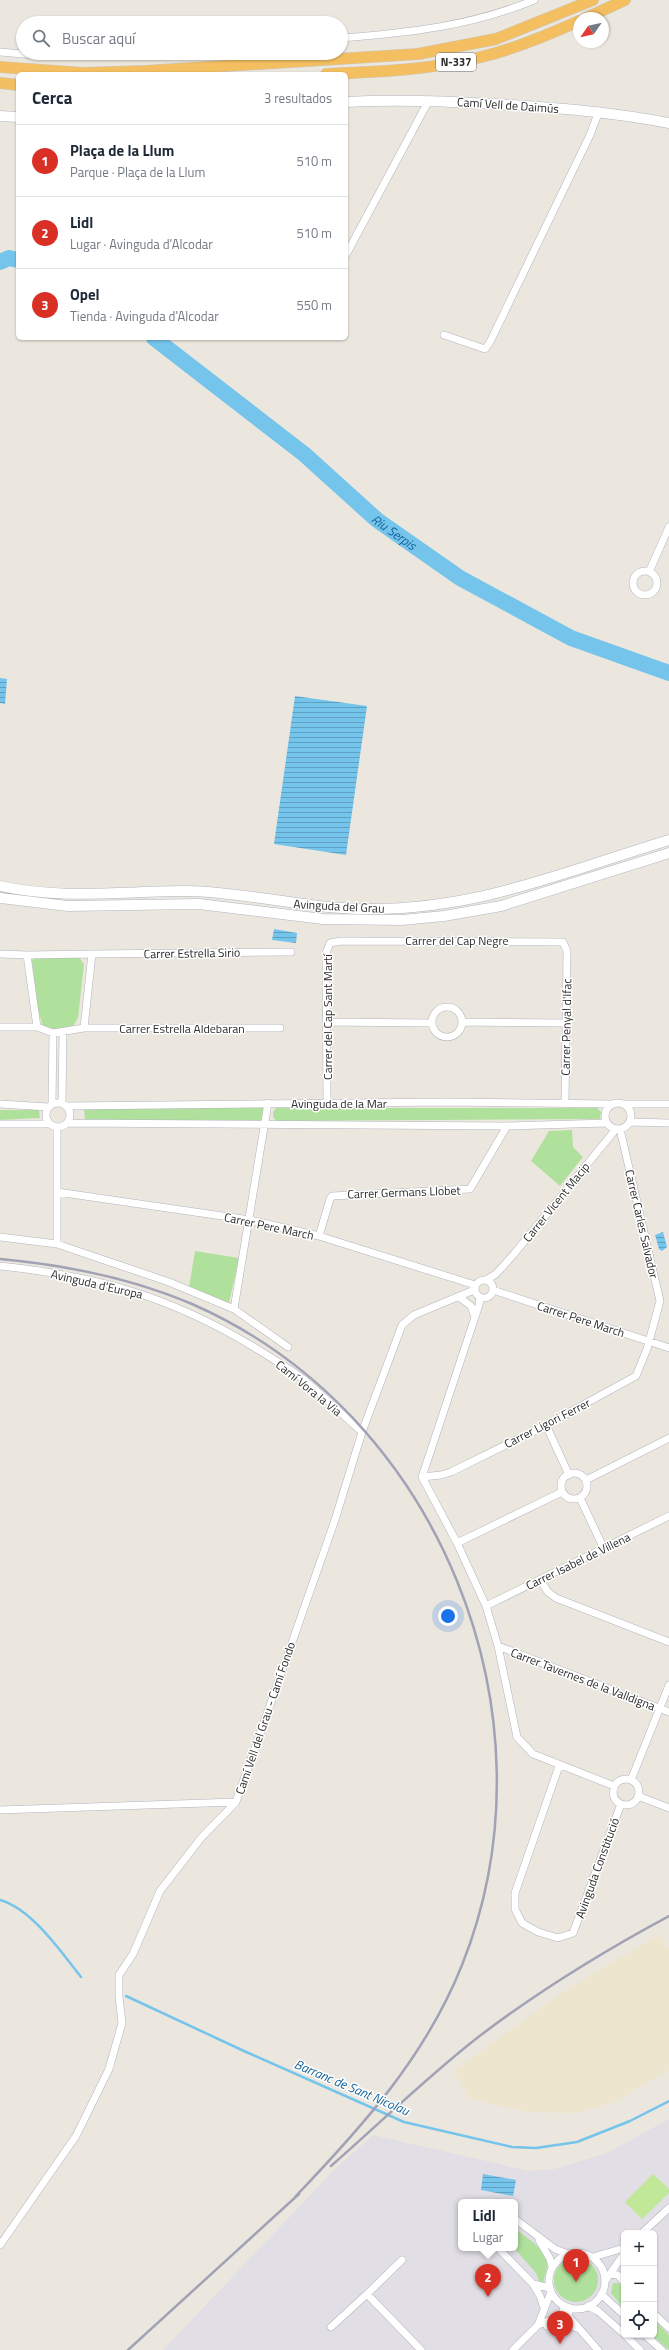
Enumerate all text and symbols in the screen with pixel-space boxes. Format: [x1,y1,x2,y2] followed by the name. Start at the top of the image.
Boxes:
[573,12,609,48] north arrow
[16,16,348,60] search box
[30,27,52,49] icon: search
[62,27,135,50] text: Buscar aquí
[436,53,476,71] road number: N-337
[32,85,72,111] text: Cerca
[264,88,332,108] text: 3 resultados
[456,92,560,118] street label: Camí Vell de Daimús
[70,139,174,162] text: Plaça de la Llum
[41,151,49,171] text: 1
[296,151,332,171] text: 510 m
[70,162,205,182] text: Parque · Plaça de la Llum
[70,211,93,234] text: Lidl
[41,223,49,243] text: 2
[296,223,332,243] text: 510 m
[70,234,213,254] text: Lugar · Avinguda d'Alcodar
[70,283,100,306] text: Opel
[41,295,49,315] text: 3
[296,295,332,315] text: 550 m
[70,306,219,326] text: Tienda · Avinguda d'Alcodar
[367,510,422,556] water label: Riu Serpis
[293,894,385,918] street label: Avinguda del Grau
[405,931,509,950] street label: Carrer del Cap Negre
[144,943,240,963] street label: Carrer Estrella Sirio
[318,953,337,1080] street label: Carrer del Cap Sant Martí
[556,978,576,1076] street label: Carrer Penyal d'Ifac
[119,1019,245,1038] street label: Carrer Estrella Aldebaran
[291,1094,387,1113] street label: Avinguda de la Mar
[518,1158,594,1246] street label: Carrer Vicent Macip
[620,1168,664,1280] street label: Carrer Carles Salvador
[347,1181,462,1203] street label: Carrer Germans Llobet
[222,1207,316,1245] street label: Carrer Pere March
[49,1264,145,1304] street label: Avinguda d'Europa
[535,1296,627,1342] street label: Carrer Pere March
[272,1355,346,1421] street label: Camí Vora la Via
[501,1393,593,1453] street label: Carrer Ligori Ferrer
[522,1527,634,1595] street label: Carrer Isabel de Villena
[438,1606,458,1626] your location
[230,1639,300,1797] street label: Camí Vell del Grau - Camí Fondo
[508,1643,658,1715] street label: Carrer Tavernes de la Valldigna
[570,1815,624,1921] street label: Avinguda Constitució
[291,2054,414,2121] water label: Barranc de Sant Nicolau
[458,2199,518,2251] popup
[473,2204,496,2227] text: Lidl
[473,2227,503,2247] text: Lugar
[621,2230,657,2338] map controls
[621,2230,657,2266] button: +
[563,2249,589,2282] pin: 1
[475,2264,501,2297] pin: 2
[621,2266,657,2302] button: −
[621,2302,657,2338] button: locate
[547,2311,573,2344] pin: 3

